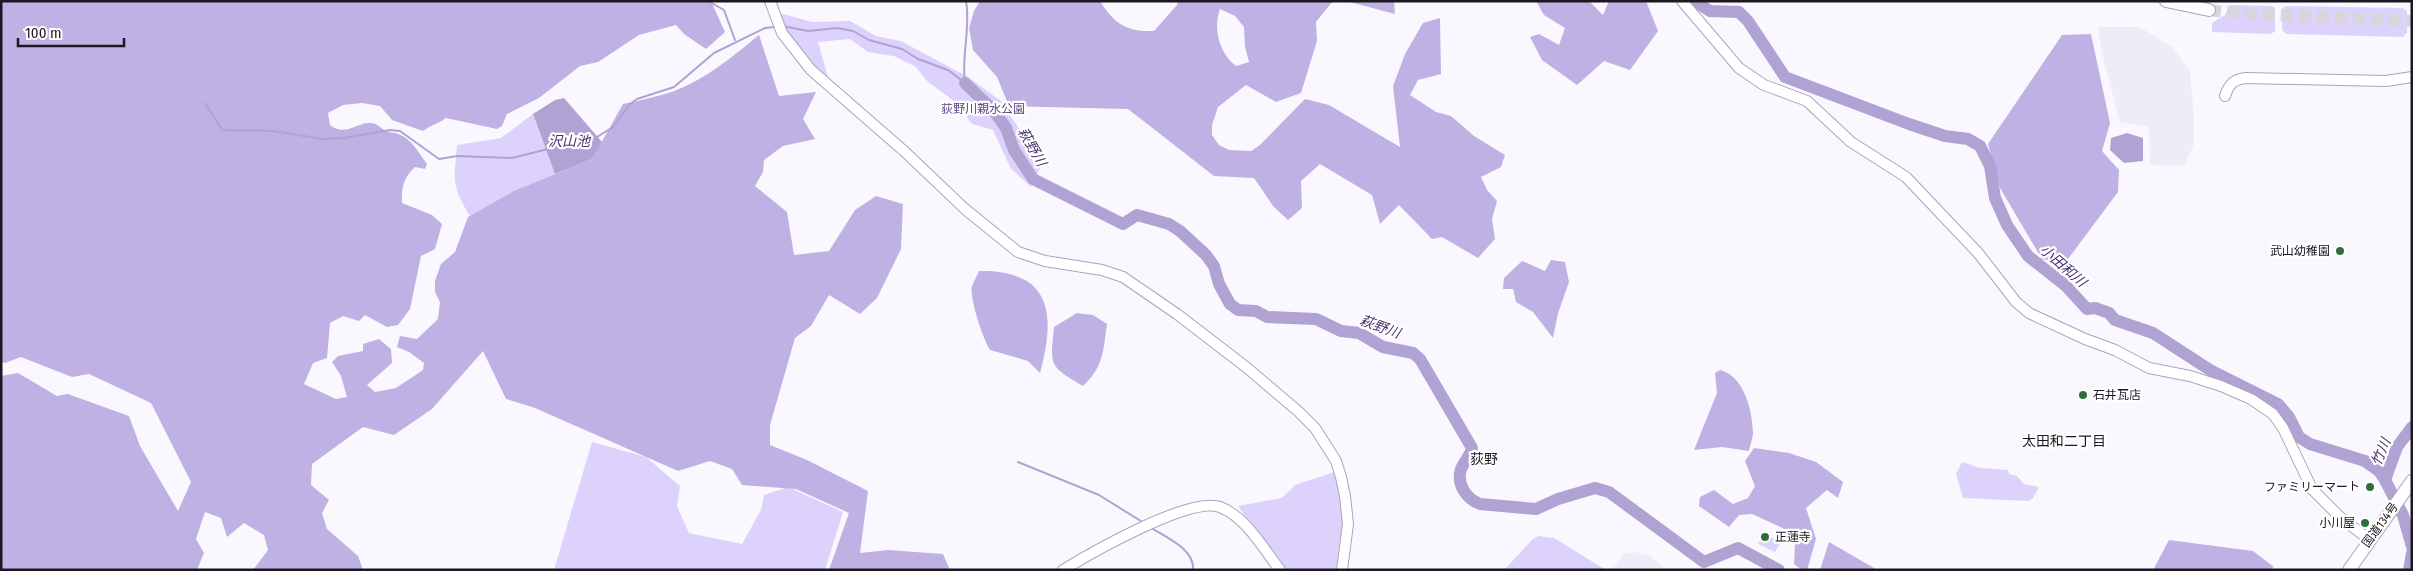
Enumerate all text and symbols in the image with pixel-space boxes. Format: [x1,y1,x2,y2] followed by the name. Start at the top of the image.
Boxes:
[18,15,124,47] scale bar
[25,24,62,42] text: 100 m
[941,102,1025,116] park label: 荻野川親水公園
[1014,125,1051,171] water label: 萩野川
[548,133,592,150] water label: 沢山池
[2036,241,2091,292] water label: 小田和川
[2270,244,2330,258] place label: 武山幼稚園
[2334,245,2346,257] marker: 武山幼稚園
[1357,312,1405,343] water label: 萩野川
[2093,388,2141,402] place label: 石井瓦店
[2077,389,2089,401] marker: 石井瓦店
[2022,433,2106,450] district label: 太田和二丁目
[2368,434,2395,468] water label: 竹川
[1470,451,1498,468] district label: 荻野
[2264,480,2360,494] place label: ファミリーマート
[2364,481,2376,493] marker: ファミリーマート
[2359,500,2401,550] street label: 国道134号
[2319,516,2355,530] place label: 小川屋
[2359,517,2371,529] marker: 小川屋
[1775,530,1811,544] place label: 正蓮寺
[1759,531,1771,543] marker: 正蓮寺

